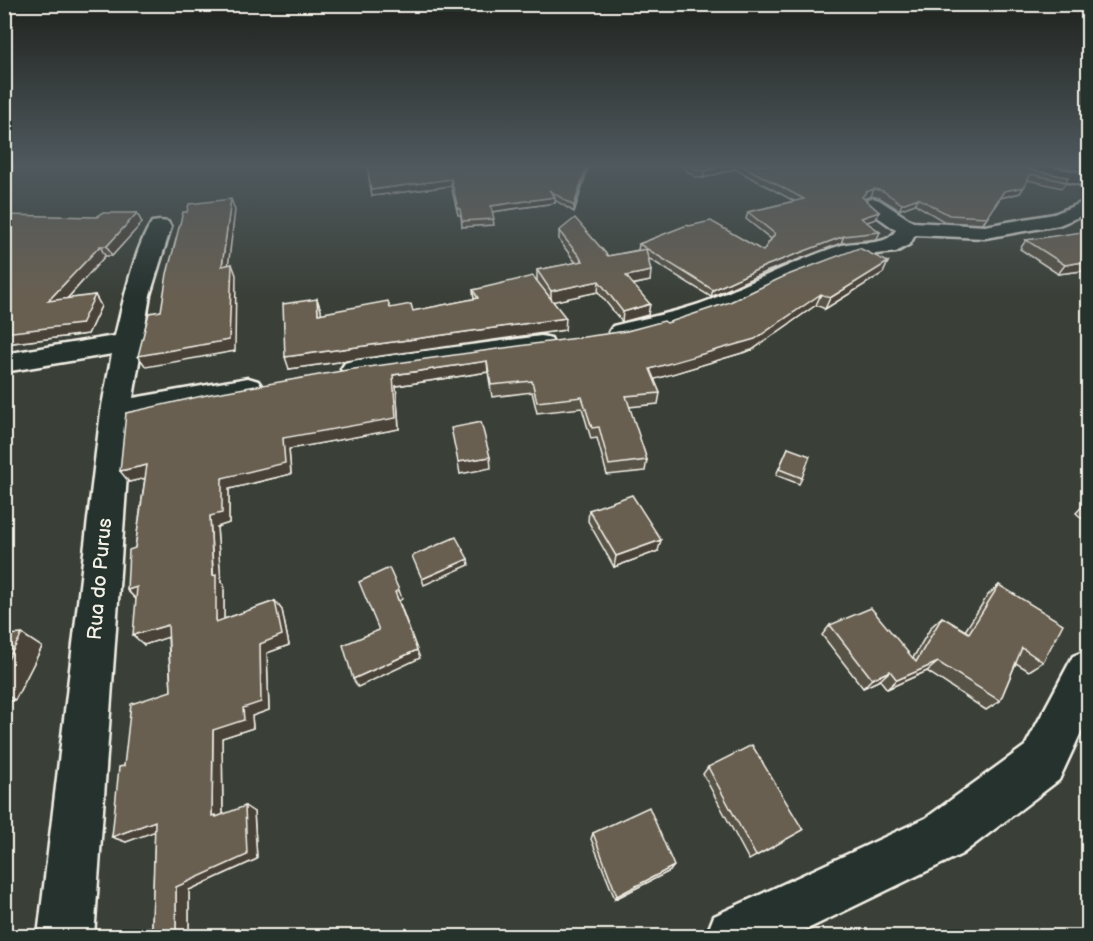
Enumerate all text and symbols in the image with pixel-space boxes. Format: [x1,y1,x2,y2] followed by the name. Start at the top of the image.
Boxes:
[83,517,117,641] street label: Rua do Purus

